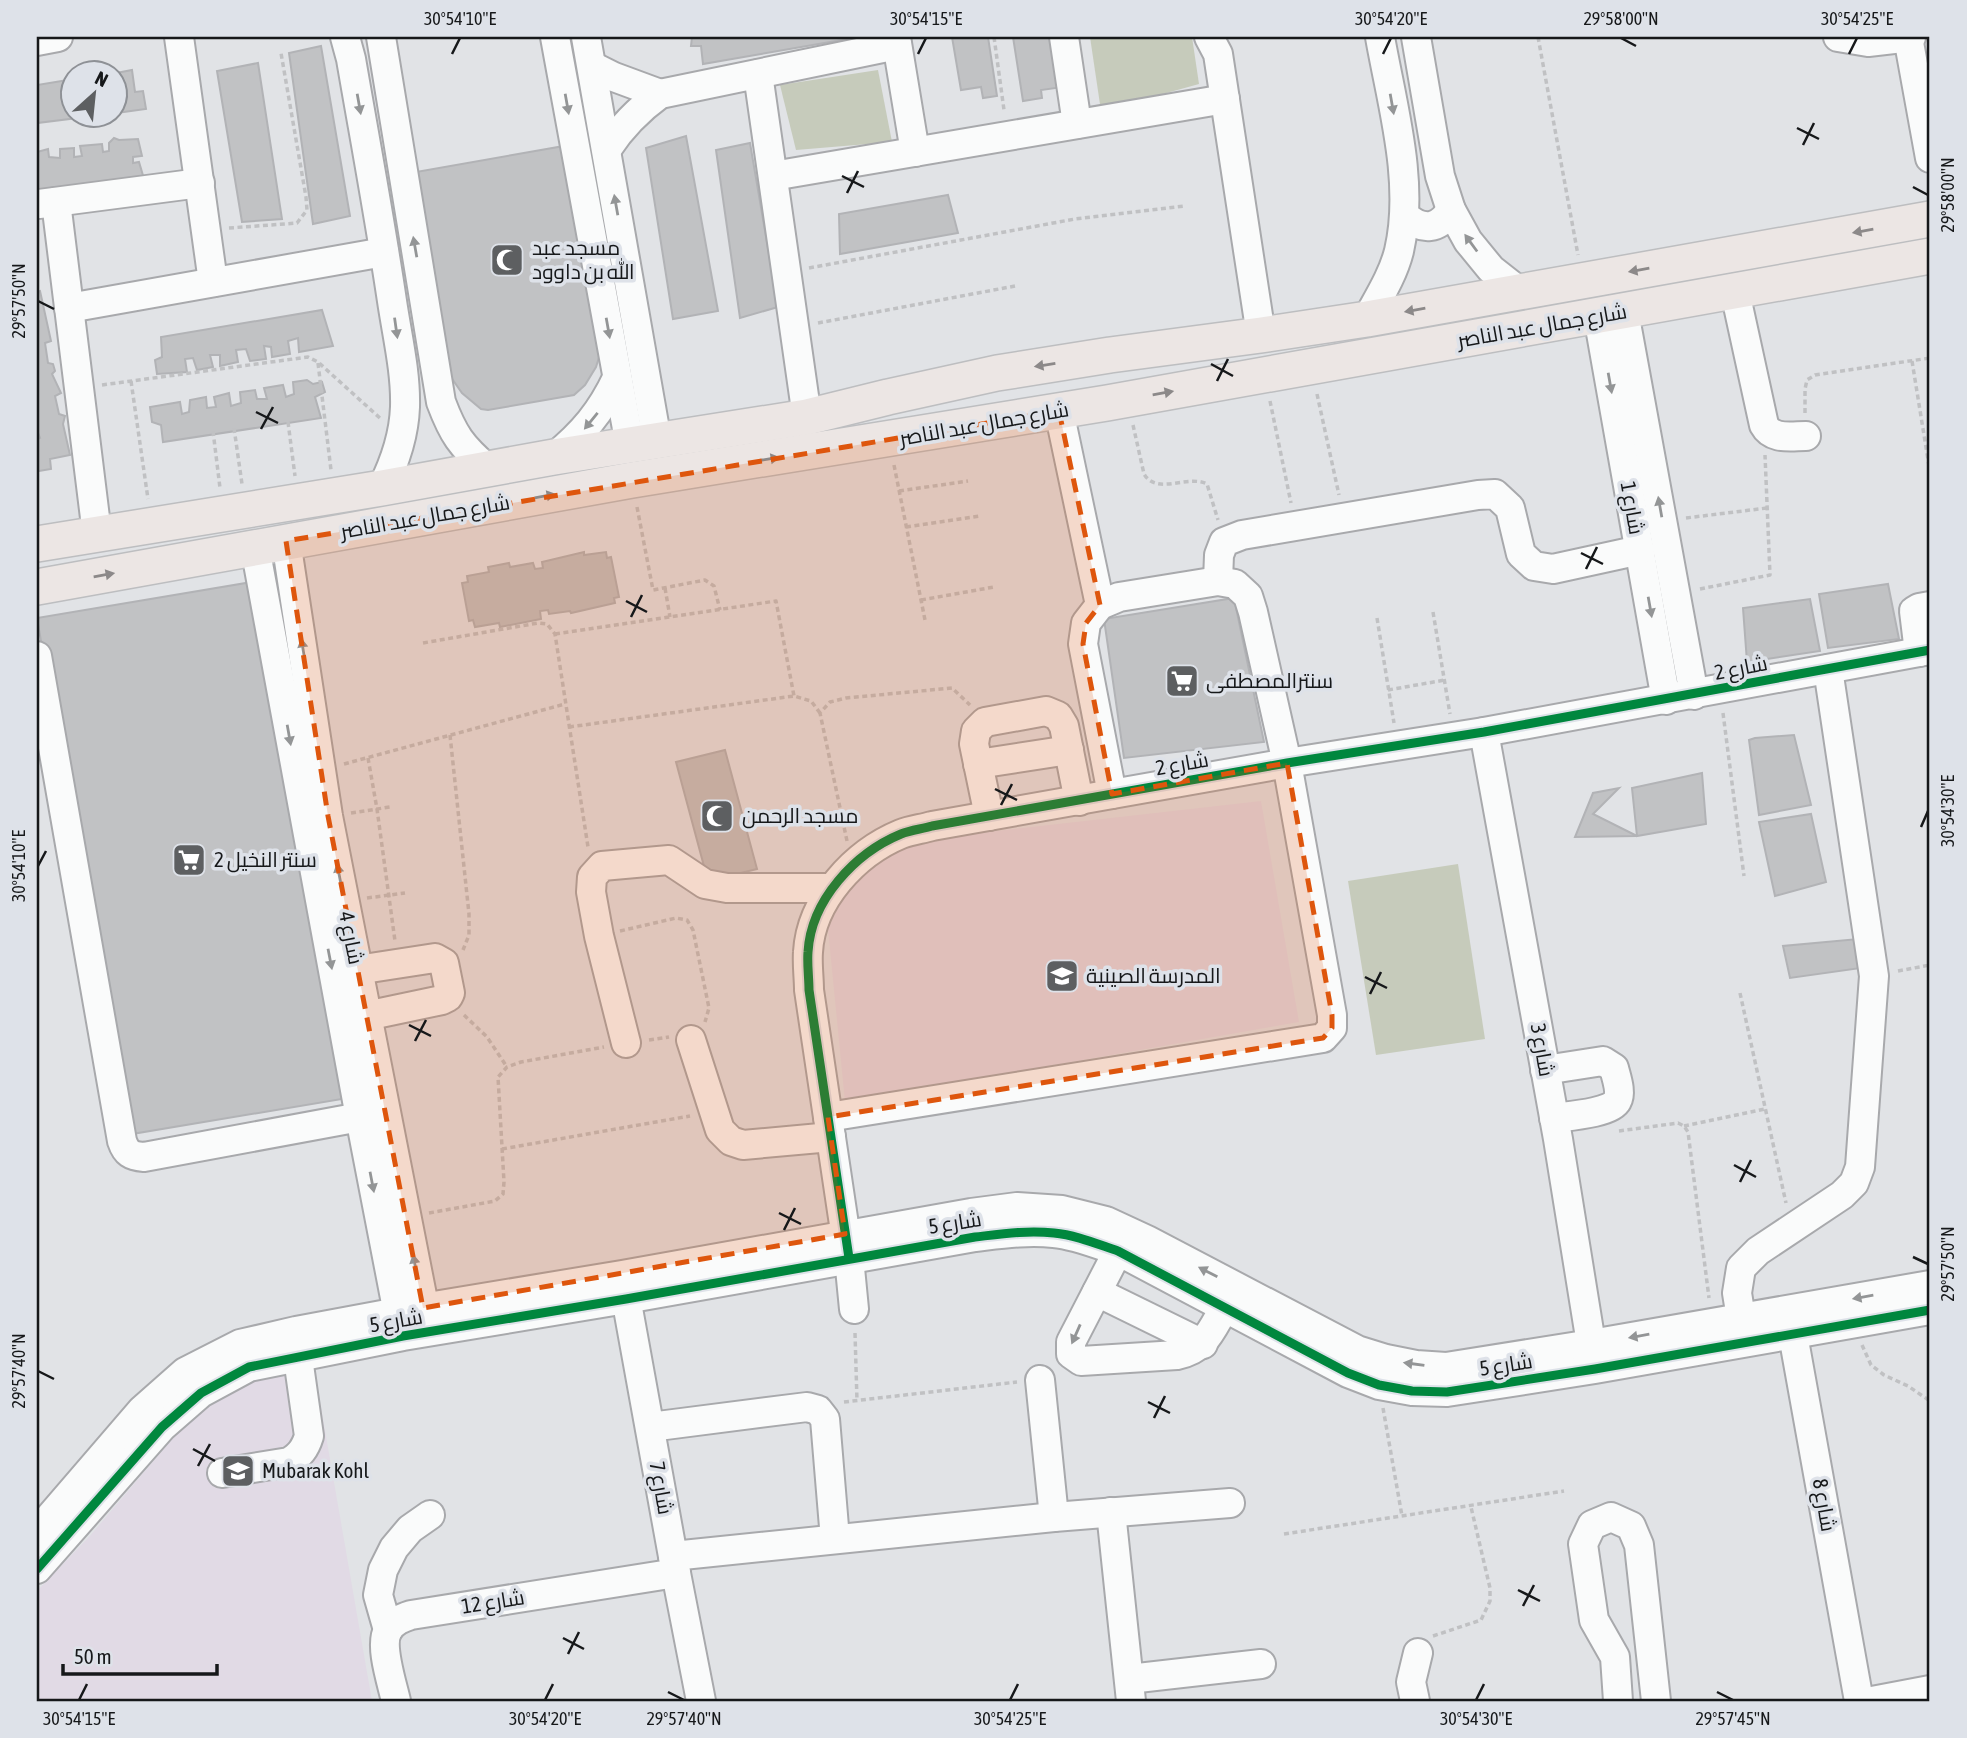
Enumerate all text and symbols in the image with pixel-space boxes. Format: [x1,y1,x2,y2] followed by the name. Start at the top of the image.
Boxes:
[424,8,496,29] text: 30°54'10"E
[890,8,962,29] text: 30°54'15"E
[1355,8,1427,29] text: 30°54'20"E
[1583,8,1659,29] text: 29°58'00"N
[1821,8,1893,29] text: 30°54'25"E
[60,60,130,130] north arrow
[92,67,112,91] text: N
[354,93,365,115] one-way arrow
[562,93,573,115] one-way arrow
[1387,93,1398,115] one-way arrow
[1937,157,1958,233] text: 29°58'00"N
[611,194,622,216] one-way arrow
[1852,226,1874,237] one-way arrow
[1464,234,1478,252] one-way arrow
[532,235,635,285] place label: مسجد عبد الله بن داوود
[409,236,420,258] one-way arrow
[488,241,526,279] mosque icon: مسجد عبد الله بن داوود
[8,263,29,339] text: 29°57'50"N
[1628,265,1650,276] one-way arrow
[1454,298,1629,355] street label: شارع جمال عبد الناصر
[1404,305,1426,316] one-way arrow
[390,317,401,339] one-way arrow
[603,317,614,339] one-way arrow
[1033,360,1055,371] one-way arrow
[1605,372,1616,394] one-way arrow
[1152,387,1174,398] one-way arrow
[896,396,1071,453] street label: شارع جمال عبد الناصر
[583,412,598,430] one-way arrow
[758,453,780,464] one-way arrow
[1614,479,1649,537] street label: شارع 1
[337,489,512,546] street label: شارع جمال عبد الناصر
[534,490,556,501] one-way arrow
[1654,496,1665,518] one-way arrow
[93,569,115,580] one-way arrow
[1645,596,1656,618] one-way arrow
[297,638,308,660] one-way arrow
[1712,650,1770,687] street label: شارع 2
[1163,662,1201,700] supermarket icon: سنترالمصطفى
[1206,668,1333,694] place label: سنترالمصطفى
[283,724,294,746] one-way arrow
[1153,747,1211,782] street label: شارع 2
[1937,775,1958,847] text: 30°54'30"E
[698,797,736,835] mosque icon: مسجد الرحمن
[742,803,859,829] place label: مسجد الرحمن
[8,830,29,902] text: 30°54'10"E
[170,841,208,879] supermarket icon: سنتر النخيل 2
[214,847,317,873] place label: سنتر النخيل 2
[333,863,344,885] one-way arrow
[332,909,369,967] street label: شارع 4
[325,948,336,970] one-way arrow
[1043,957,1081,995] school or university icon: المدرسة الصينية
[1086,963,1221,988] place label: المدرسة الصينية
[1524,1021,1559,1079] street label: شارع 3
[367,1171,378,1193] one-way arrow
[927,1206,984,1241] street label: شارع 5
[1937,1226,1958,1302] text: 29°57'50"N
[410,1254,421,1276] one-way arrow
[1198,1266,1217,1278] one-way arrow
[1852,1292,1874,1303] one-way arrow
[367,1304,425,1339] street label: شارع 5
[1070,1324,1082,1344] one-way arrow
[1628,1330,1650,1341] one-way arrow
[8,1333,29,1409] text: 29°57'40"N
[1478,1348,1535,1383] street label: شارع 5
[1403,1358,1425,1369] one-way arrow
[219,1452,257,1490] school or university icon: Mubarak Kohl
[262,1458,370,1482] place label: Mubarak Kohl
[643,1459,678,1517] street label: شارع 7
[1806,1476,1841,1534] street label: شارع 8
[460,1584,526,1621] street label: شارع 12
[63,1633,217,1677] scale bar
[74,1644,112,1668] text: 50 m
[43,1708,115,1729] text: 30°54'15"E
[509,1708,581,1729] text: 30°54'20"E
[646,1708,722,1729] text: 29°57'40"N
[974,1708,1046,1729] text: 30°54'25"E
[1440,1708,1512,1729] text: 30°54'30"E
[1695,1708,1771,1729] text: 29°57'45"N

